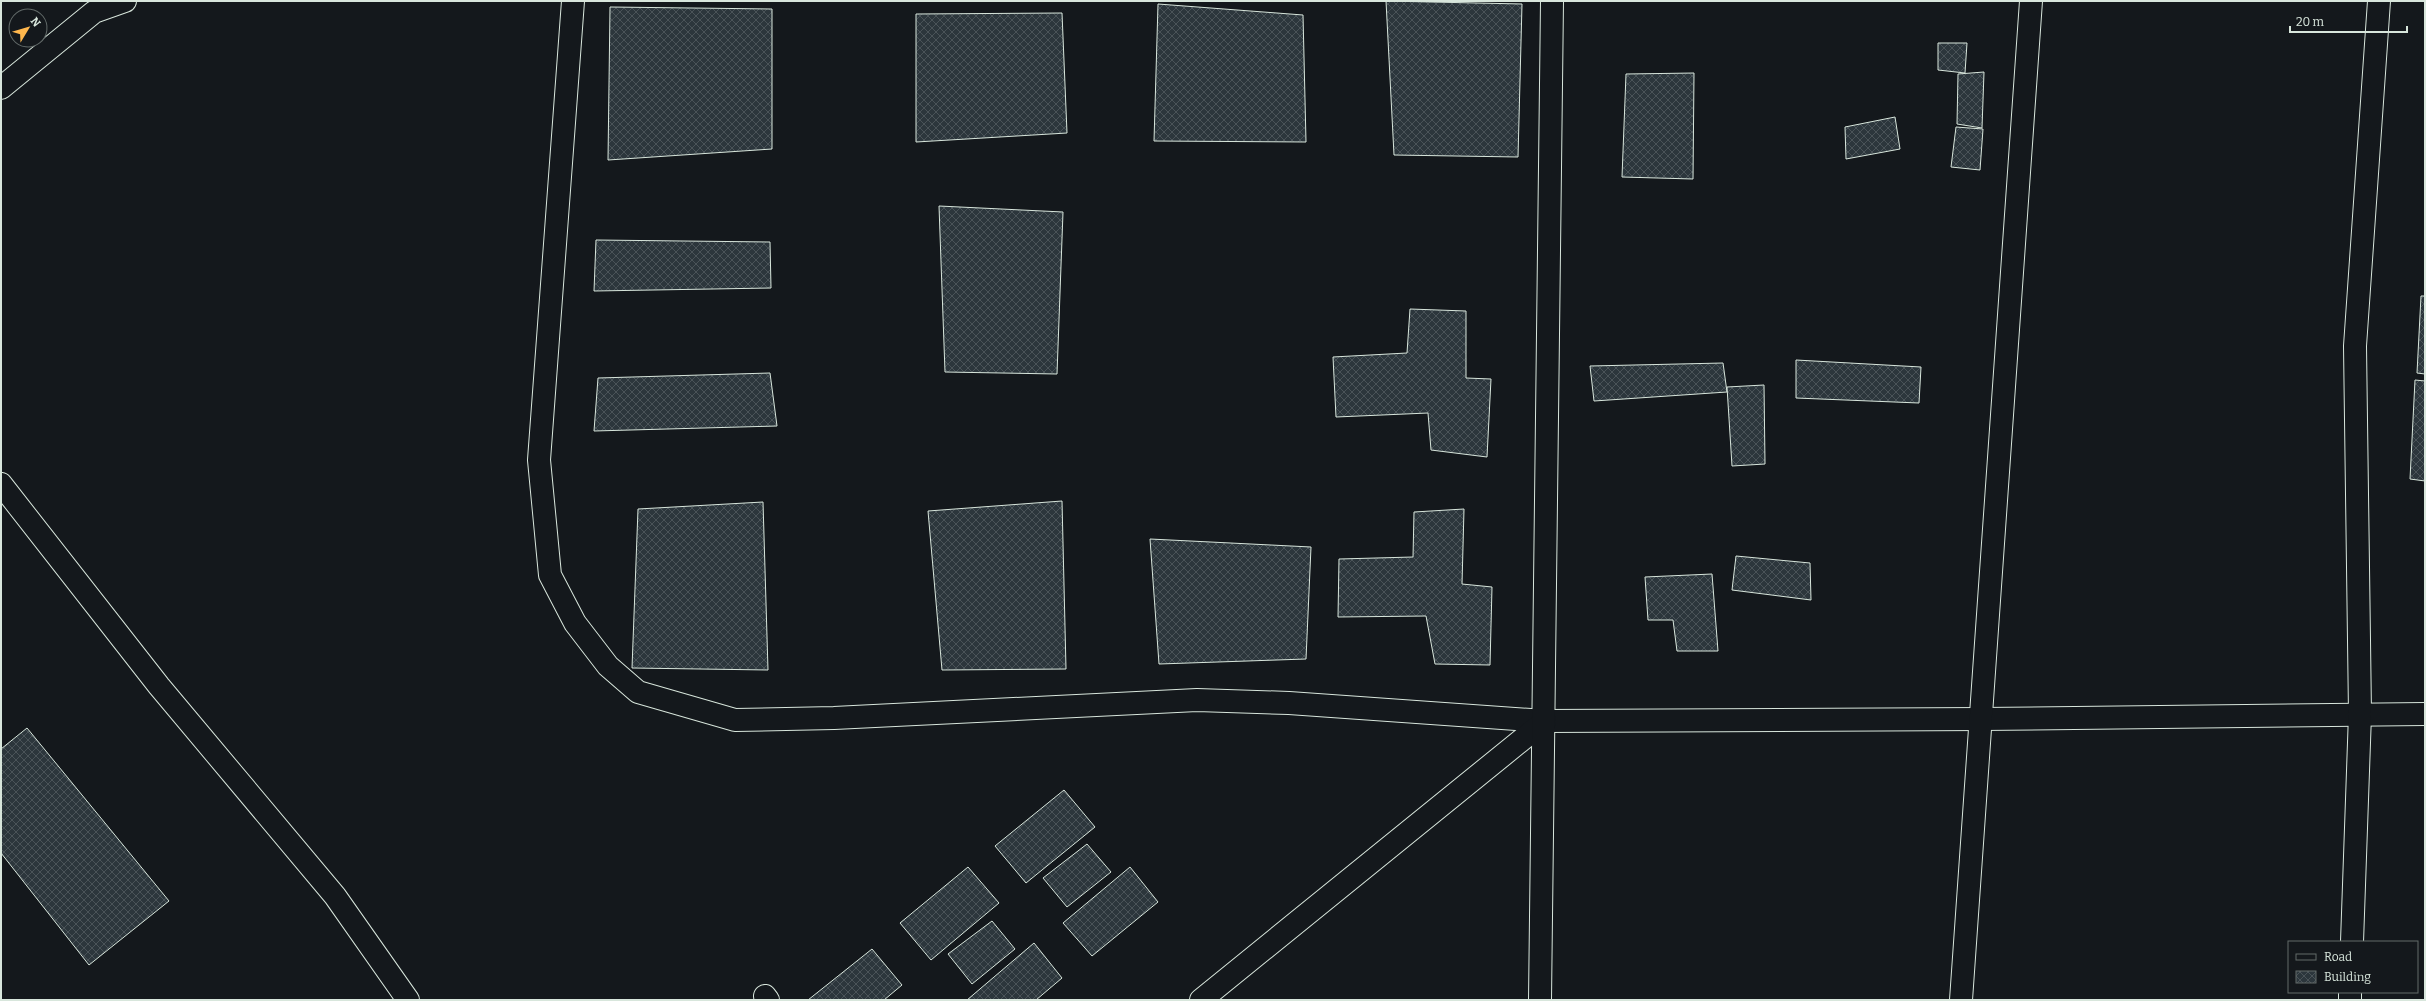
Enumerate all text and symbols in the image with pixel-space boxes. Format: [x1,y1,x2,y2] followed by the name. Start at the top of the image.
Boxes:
[8,8,48,48] north arrow
[2290,8,2407,34] scale bar
[28,15,44,30] text: N
[2296,15,2325,29] text: 20 m
[2288,941,2418,993] legend
[2324,950,2352,964] text: Road
[2324,970,2371,984] text: Building

